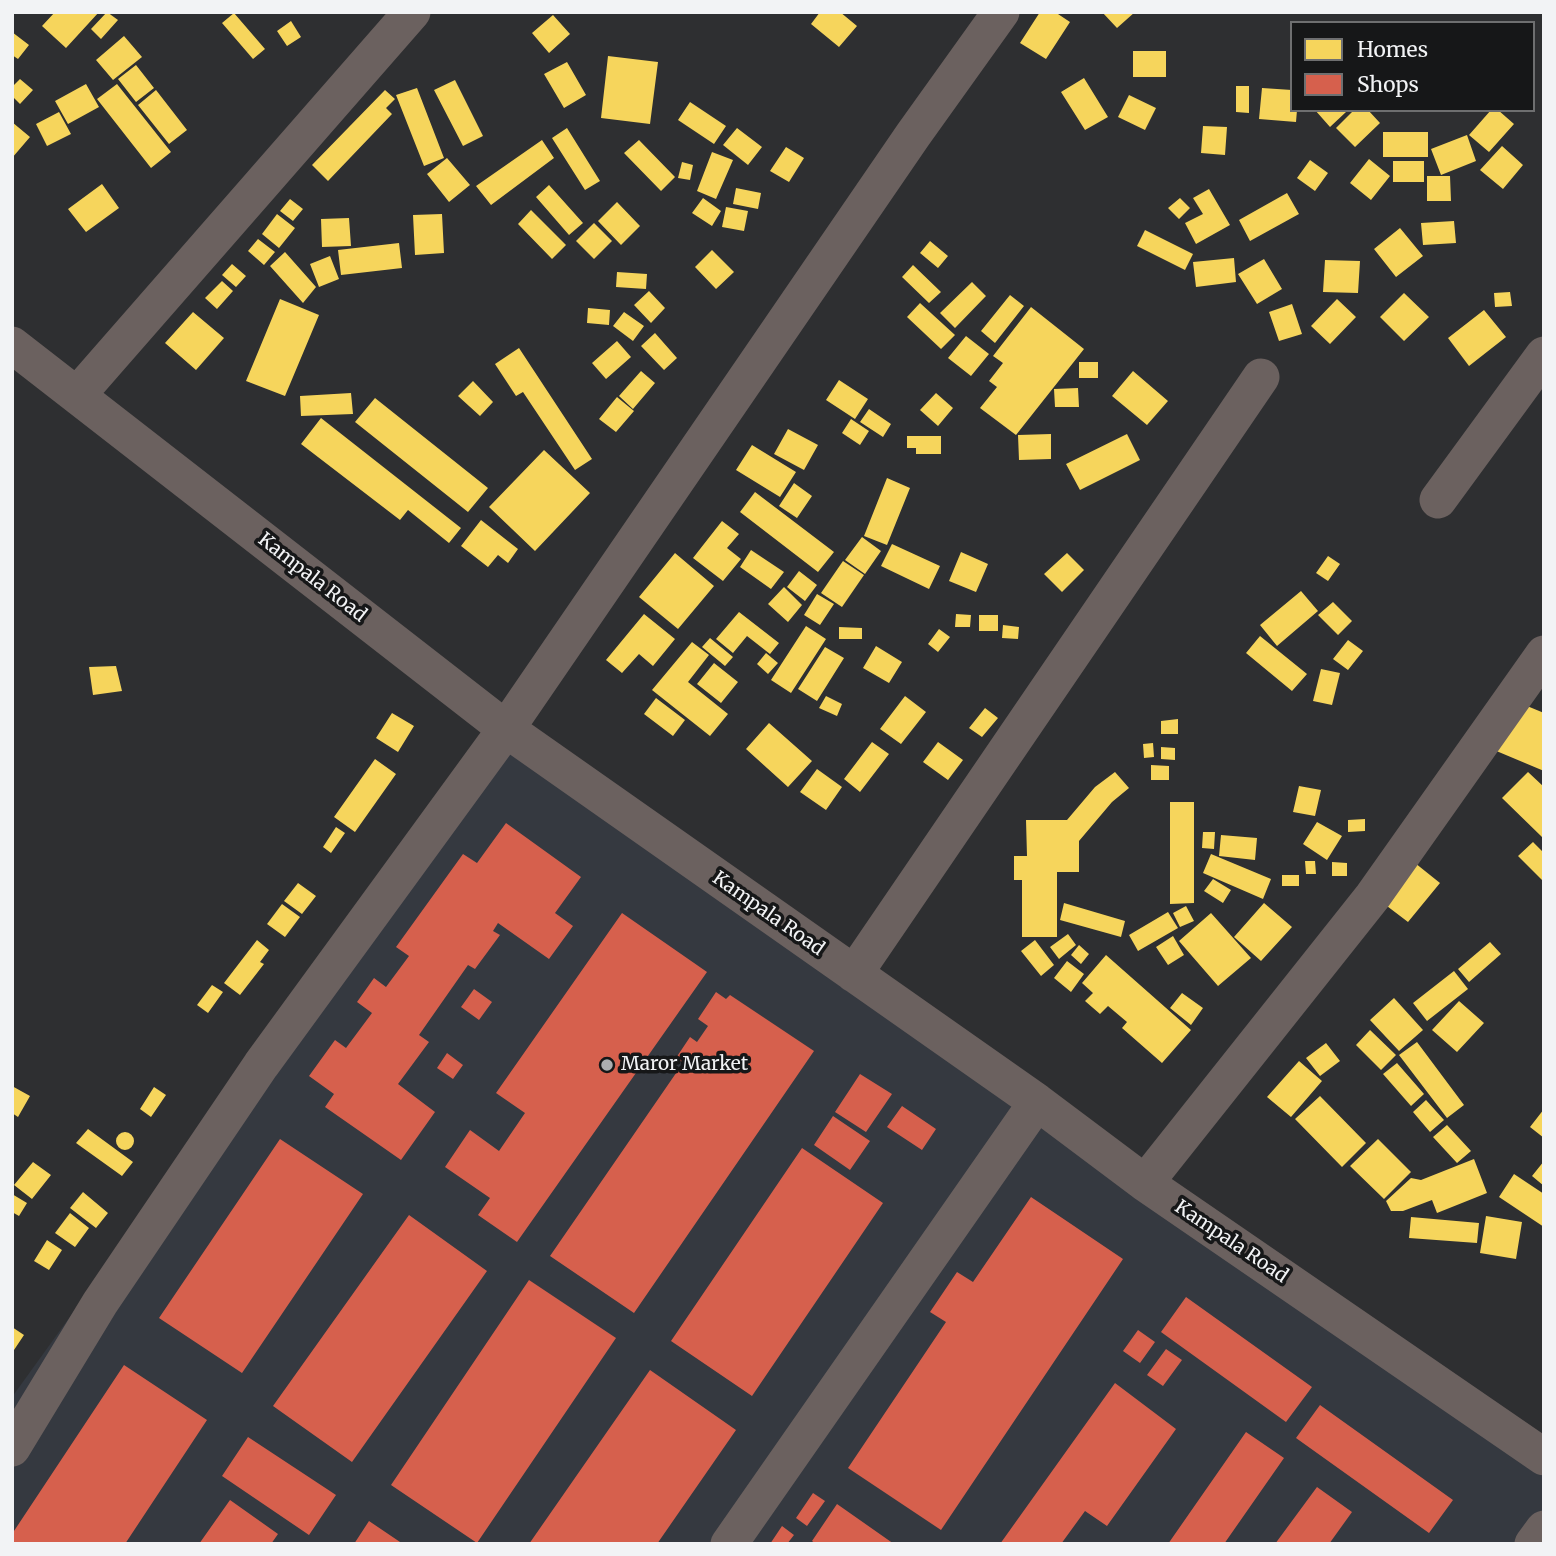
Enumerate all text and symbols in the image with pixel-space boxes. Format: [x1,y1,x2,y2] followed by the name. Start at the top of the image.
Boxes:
[1290,21,1535,112] legend
[1357,36,1428,63] text: Homes
[1357,71,1419,98] text: Shops
[253,529,371,627] street label: Kampala Road
[708,867,828,961] street label: Kampala Road
[621,1054,748,1076] place label: Maror Market
[599,1057,615,1073] marker: Maror Market
[1170,1196,1292,1288] street label: Kampala Road

